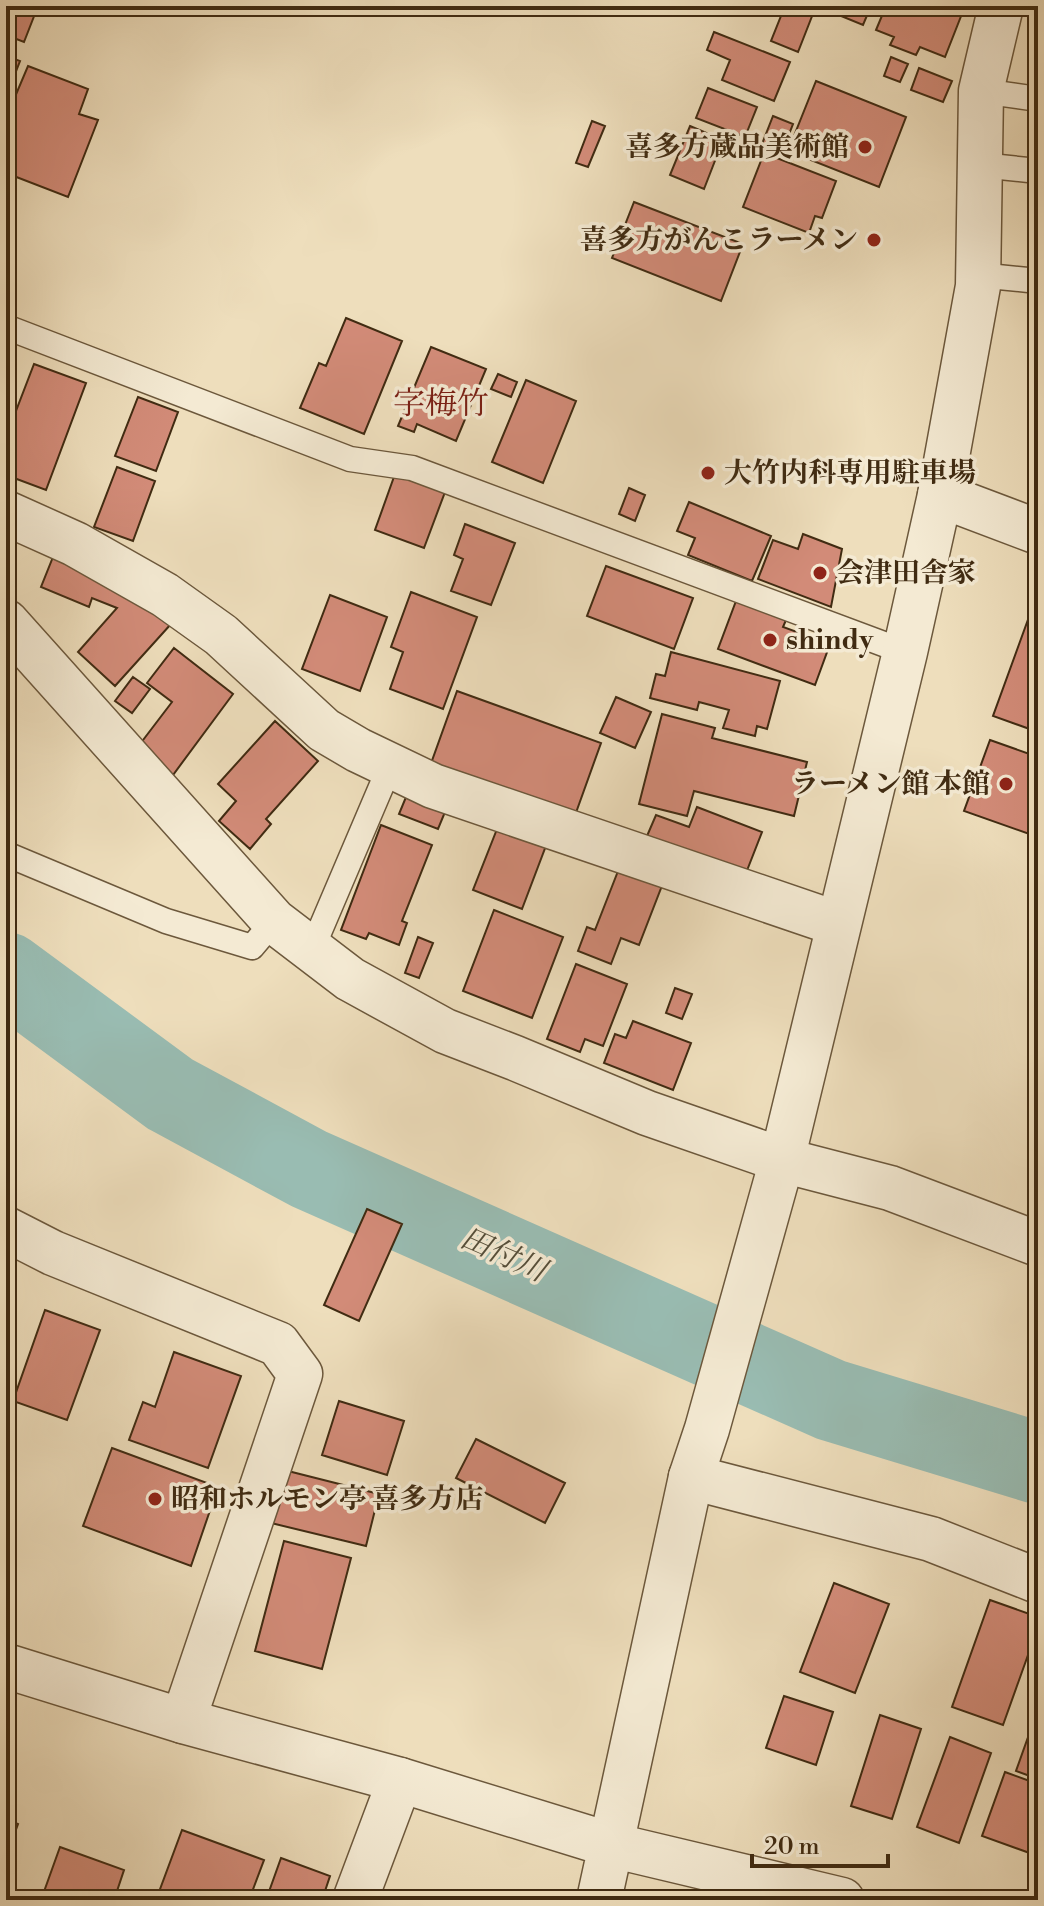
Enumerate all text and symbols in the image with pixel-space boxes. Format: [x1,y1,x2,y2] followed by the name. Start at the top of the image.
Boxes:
[625,130,849,165] place label: 喜多方蔵品美術館
[856,138,874,156] marker: 喜多方蔵品美術館
[579,223,858,258] place label: 喜多方がんこラーメン
[865,231,883,249] marker: 喜多方がんこラーメン
[393,384,489,424] district label: 字梅竹
[724,456,976,491] place label: 大竹内科専用駐車場
[699,464,717,482] marker: 大竹内科専用駐車場
[836,556,976,591] place label: 会津田舎家
[811,564,829,582] marker: 会津田舎家
[786,623,874,658] place label: shindy
[761,631,779,649] marker: shindy
[791,767,990,802] place label: ラーメン館 本館
[997,775,1015,793] marker: ラーメン館 本館
[454,1219,555,1292] water label: 田付川
[171,1482,483,1517] place label: 昭和ホルモン亭 喜多方店
[146,1490,164,1508] marker: 昭和ホルモン亭 喜多方店
[752,1818,888,1868] scale bar
[764,1832,820,1862] text: 20 m

